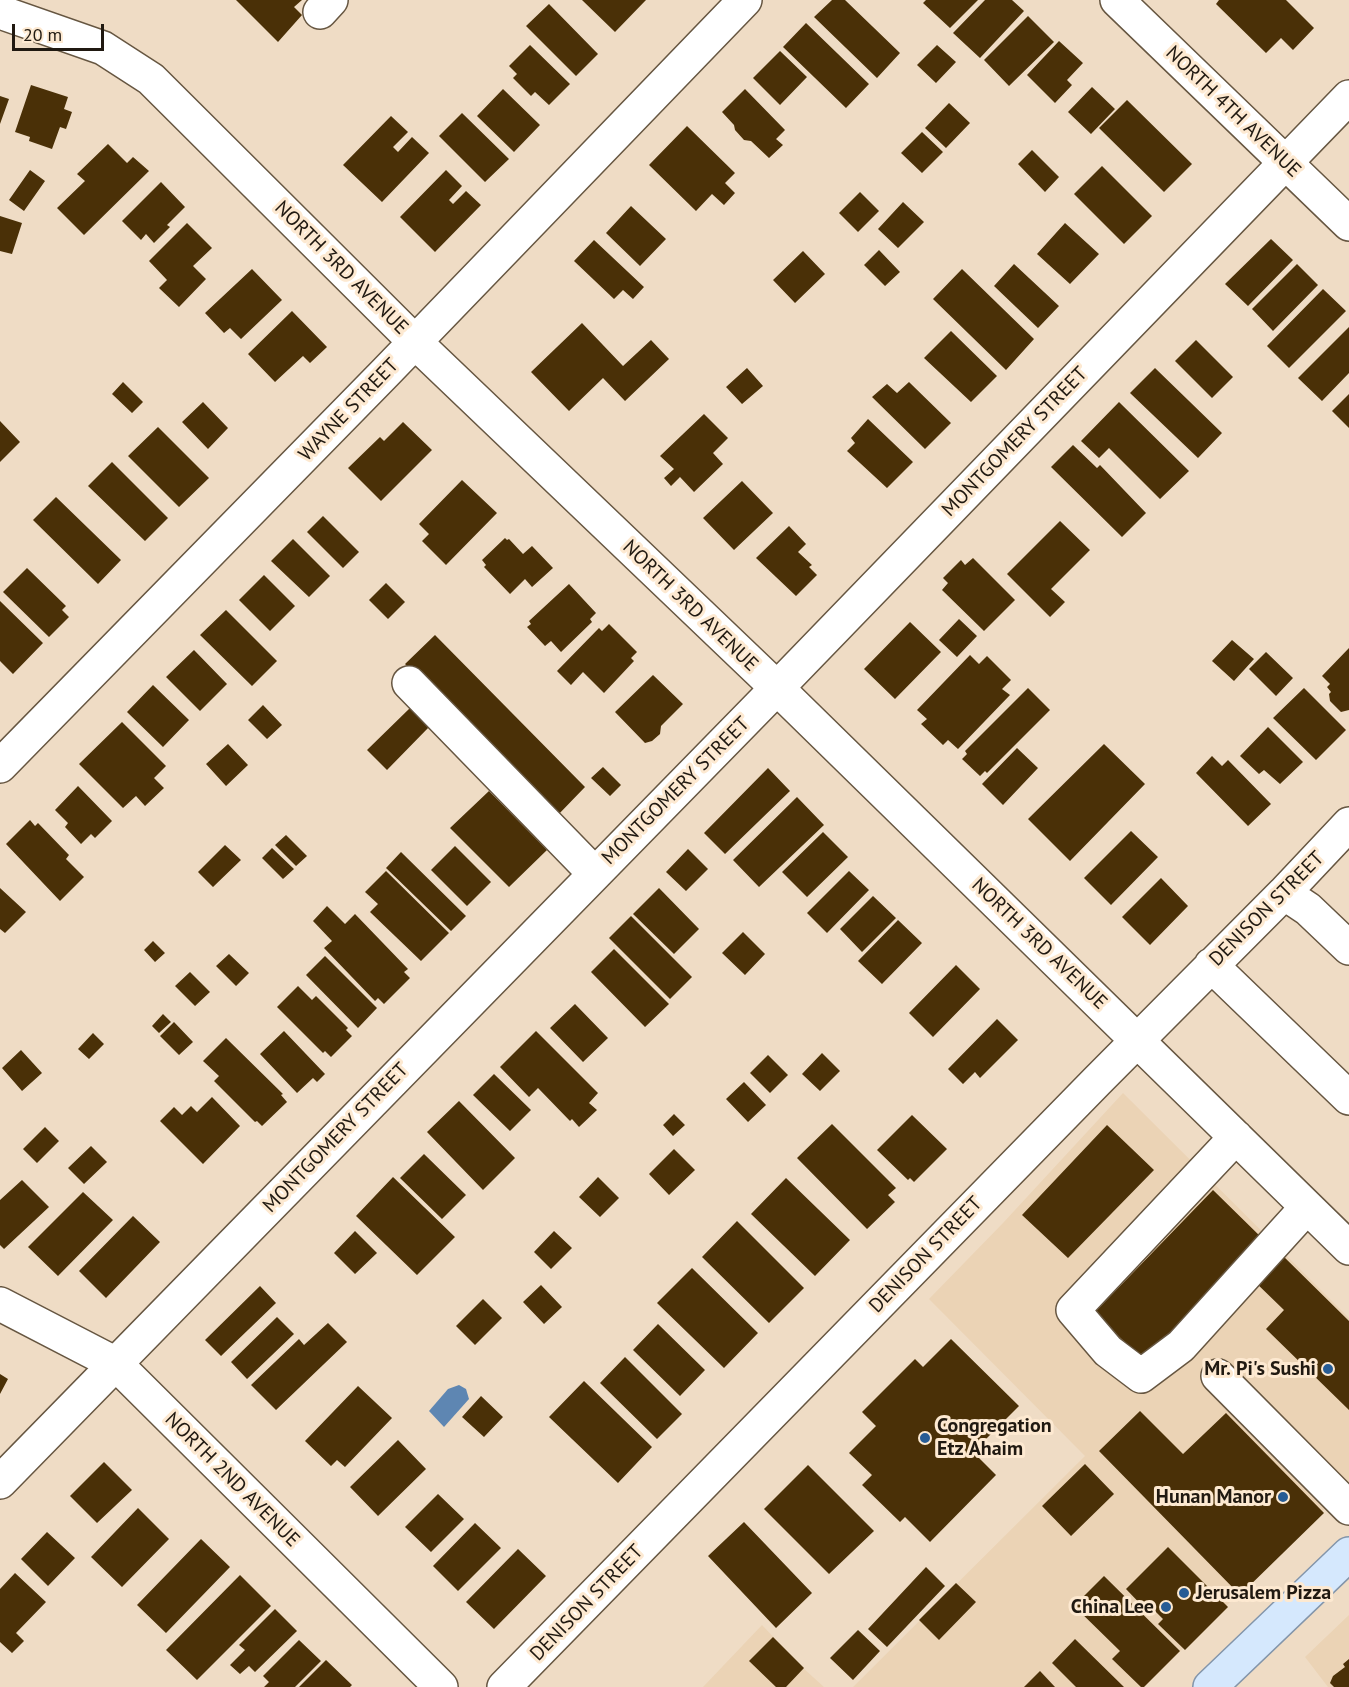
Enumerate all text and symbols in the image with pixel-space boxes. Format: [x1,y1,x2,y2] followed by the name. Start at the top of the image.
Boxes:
[15,12,106,50] scale bar
[23,23,62,46] text: 20 m
[1160,41,1306,183] street label: NORTH 4TH AVENUE
[269,196,413,340] street label: NORTH 3RD AVENUE
[294,354,404,466] street label: WAYNE STREET
[937,362,1093,522] street label: MONTGOMERY STREET
[617,535,763,677] street label: NORTH 3RD AVENUE
[597,712,755,870] street label: MONTGOMERY STREET
[1205,847,1329,971] street label: DENISON STREET
[966,873,1112,1015] street label: NORTH 3RD AVENUE
[258,1058,414,1218] street label: MONTGOMERY STREET
[864,1192,988,1318] street label: DENISON STREET
[1204,1357,1316,1381] place label: Mr. Pi's Sushi
[1321,1362,1335,1376] marker: Mr. Pi's Sushi
[160,1408,304,1552] street label: NORTH 2ND AVENUE
[937,1414,1052,1461] place label: Congregation Etz Ahaim
[918,1431,932,1445] marker: Congregation Etz Ahaim
[1156,1485,1271,1509] place label: Hunan Manor
[1276,1490,1290,1504] marker: Hunan Manor
[525,1540,649,1666] street label: DENISON STREET
[1196,1581,1331,1605] place label: Jerusalem Pizza
[1177,1586,1191,1600] marker: Jerusalem Pizza
[1071,1595,1154,1619] place label: China Lee
[1159,1600,1173,1614] marker: China Lee

